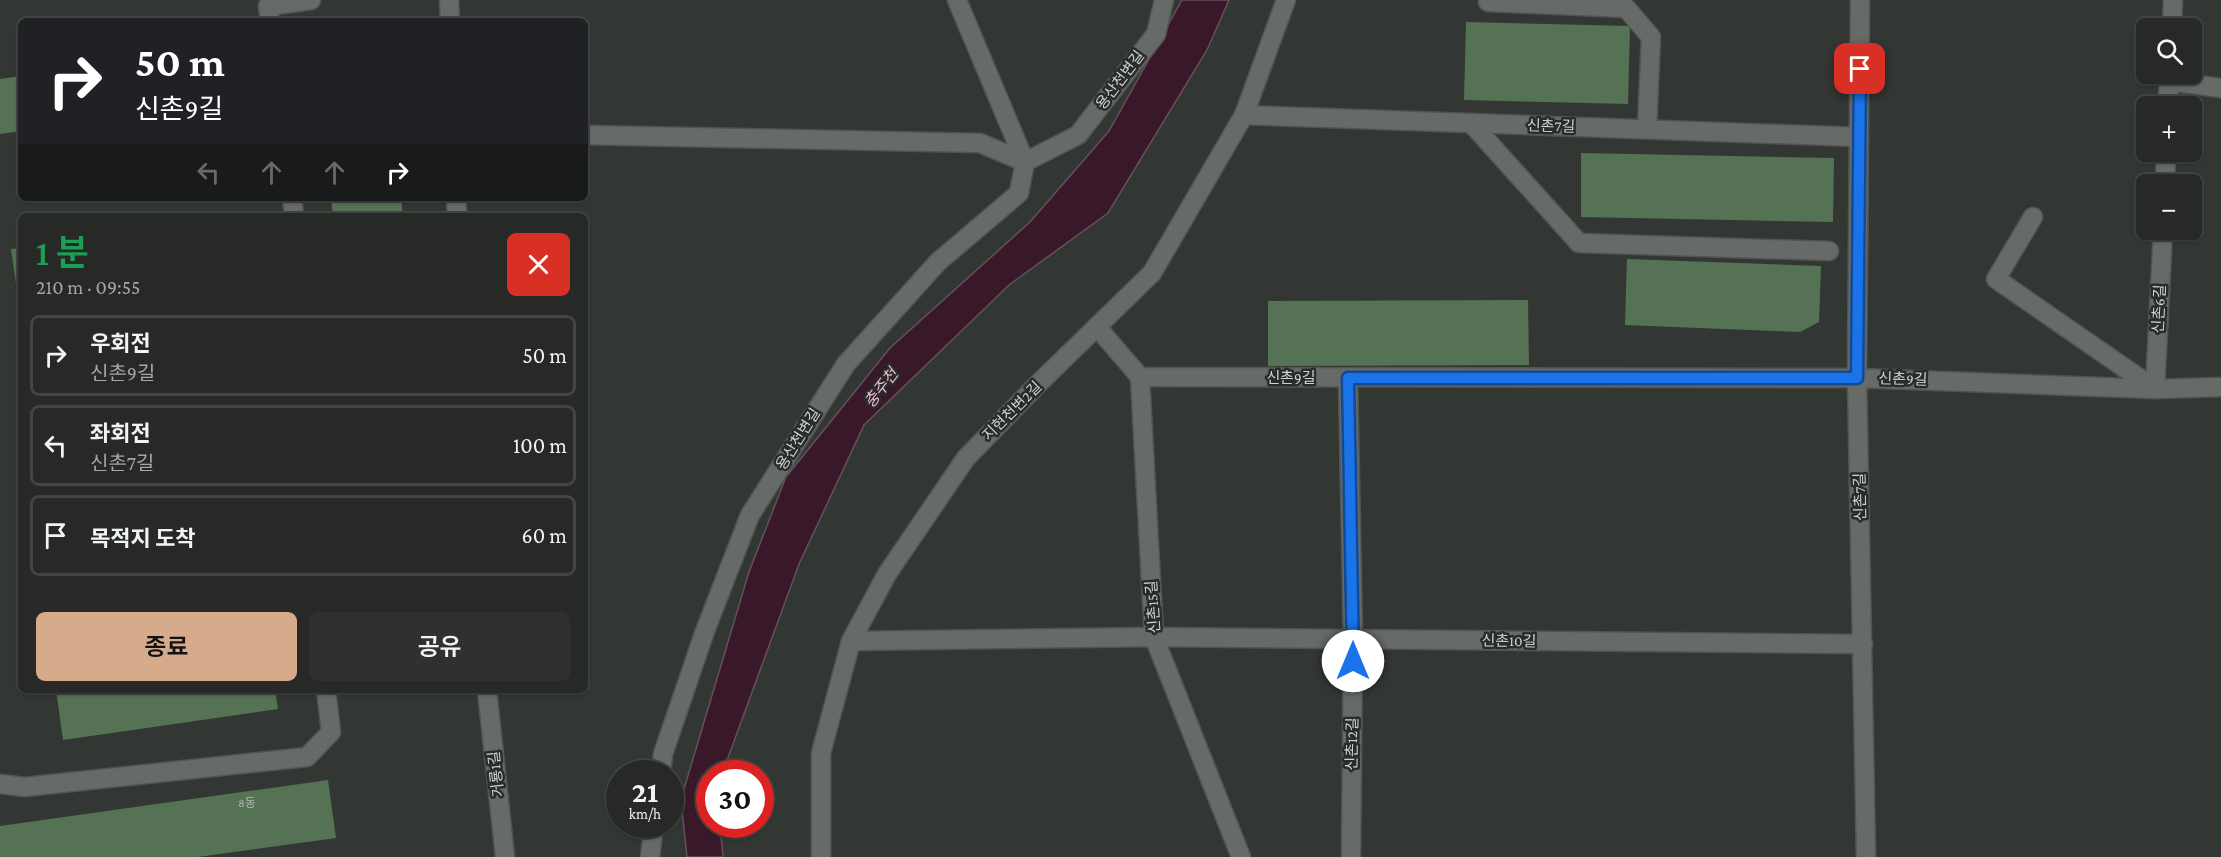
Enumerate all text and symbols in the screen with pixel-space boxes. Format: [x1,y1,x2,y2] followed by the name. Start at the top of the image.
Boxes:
[2136,18,2202,240] map controls
[2136,18,2202,84] button: search
[135,38,225,85] text: 50 m
[36,42,114,120] icon: right
[1834,43,1885,94] pin
[1092,47,1147,112] street label: 용산천변길
[1843,52,1876,85] icon: arrive
[135,94,223,124] text: 신촌9길
[2136,96,2202,162] button: +
[1527,117,1575,135] street label: 신촌7길
[192,156,225,189] icon: left
[255,156,288,189] icon: ahead
[318,156,351,189] icon: ahead
[381,156,414,189] icon: right
[2136,174,2202,240] button: −
[36,233,89,273] text: 1 분
[507,233,570,296] button: close
[36,276,140,298] text: 210 m · 09:55
[2150,284,2168,334] street label: 신촌6길
[90,331,151,356] text: 우회전
[39,339,72,372] icon: right
[522,343,567,368] text: 50 m
[90,362,155,384] text: 신촌9길
[861,364,903,411] water label: 충주천
[1266,370,1316,386] street label: 신촌9길
[1878,370,1928,388] street label: 신촌9길
[979,378,1045,444] street label: 지현천변2길
[772,405,823,473] street label: 용산천변길
[90,421,151,446] text: 좌회전
[39,429,72,462] icon: left
[513,433,567,458] text: 100 m
[90,452,154,474] text: 신촌7길
[1852,473,1868,521] street label: 신촌7길
[39,519,72,552] icon: arrive
[522,523,567,548] text: 60 m
[90,526,195,551] text: 목적지 도착
[1143,580,1163,634] street label: 신촌15길
[36,612,297,681] button: 종료
[309,612,570,681] button: 공유
[1321,629,1385,693] position arrow
[1481,633,1537,649] street label: 신촌10길
[1344,717,1360,771] street label: 신촌12길
[486,750,506,798] street label: 거룡1길
[696,760,774,838] speed limit sign: 30
[632,775,658,808] text: 21
[238,796,256,810] house number: 8동
[629,806,661,822] text: km/h

